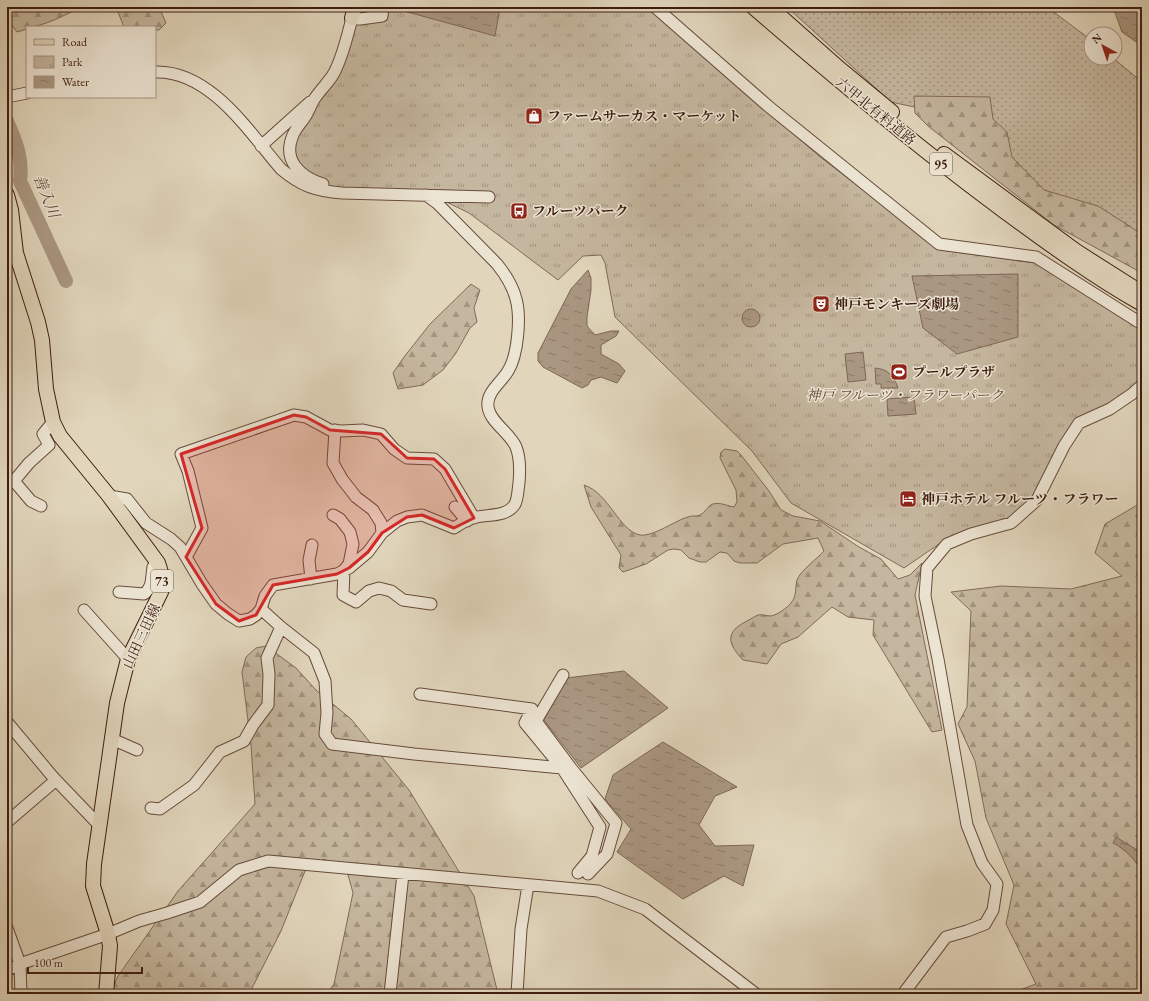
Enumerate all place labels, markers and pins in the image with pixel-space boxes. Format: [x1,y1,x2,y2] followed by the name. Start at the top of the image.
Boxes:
[524,106,544,126] shop icon: ファームサーカス・マーケット
[547,107,741,125] place label: ファームサーカス・マーケット
[509,201,529,221] bus stop icon: フルーツパーク
[532,202,629,220] place label: フルーツパーク
[811,294,831,314] theatre icon: 神戸モンキーズ劇場
[834,295,959,313] place label: 神戸モンキーズ劇場
[889,362,909,382] sports icon: プールプラザ
[912,363,995,381] place label: プールプラザ
[898,489,918,509] hotel icon: 神戸ホテル フルーツ・フラワー
[921,490,1119,508] place label: 神戸ホテル フルーツ・フラワー

